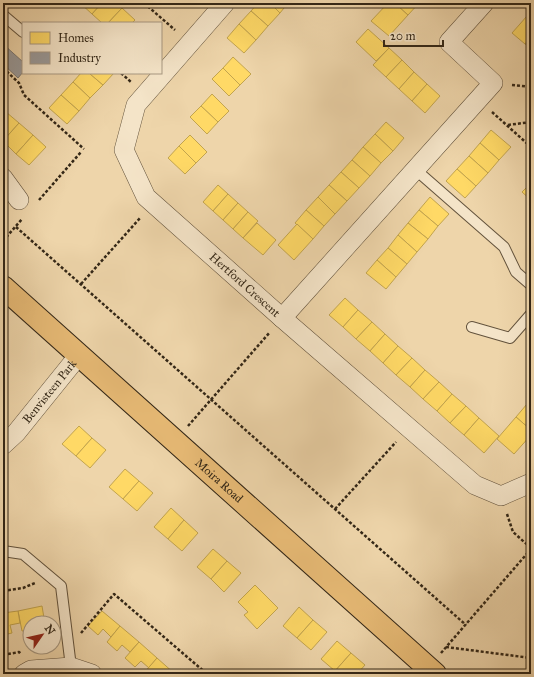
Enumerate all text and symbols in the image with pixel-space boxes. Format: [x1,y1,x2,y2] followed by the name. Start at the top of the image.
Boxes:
[22,22,162,74] legend
[384,22,443,48] scale bar
[390,29,416,43] text: 20 m
[58,31,94,45] text: Homes
[58,51,101,65] text: Industry
[206,250,284,320] street label: Hertford Crescent
[20,357,80,426] street label: Benvisteen Park
[192,455,246,506] street label: Moira Road
[22,615,62,655] north arrow
[42,622,58,638] text: N

